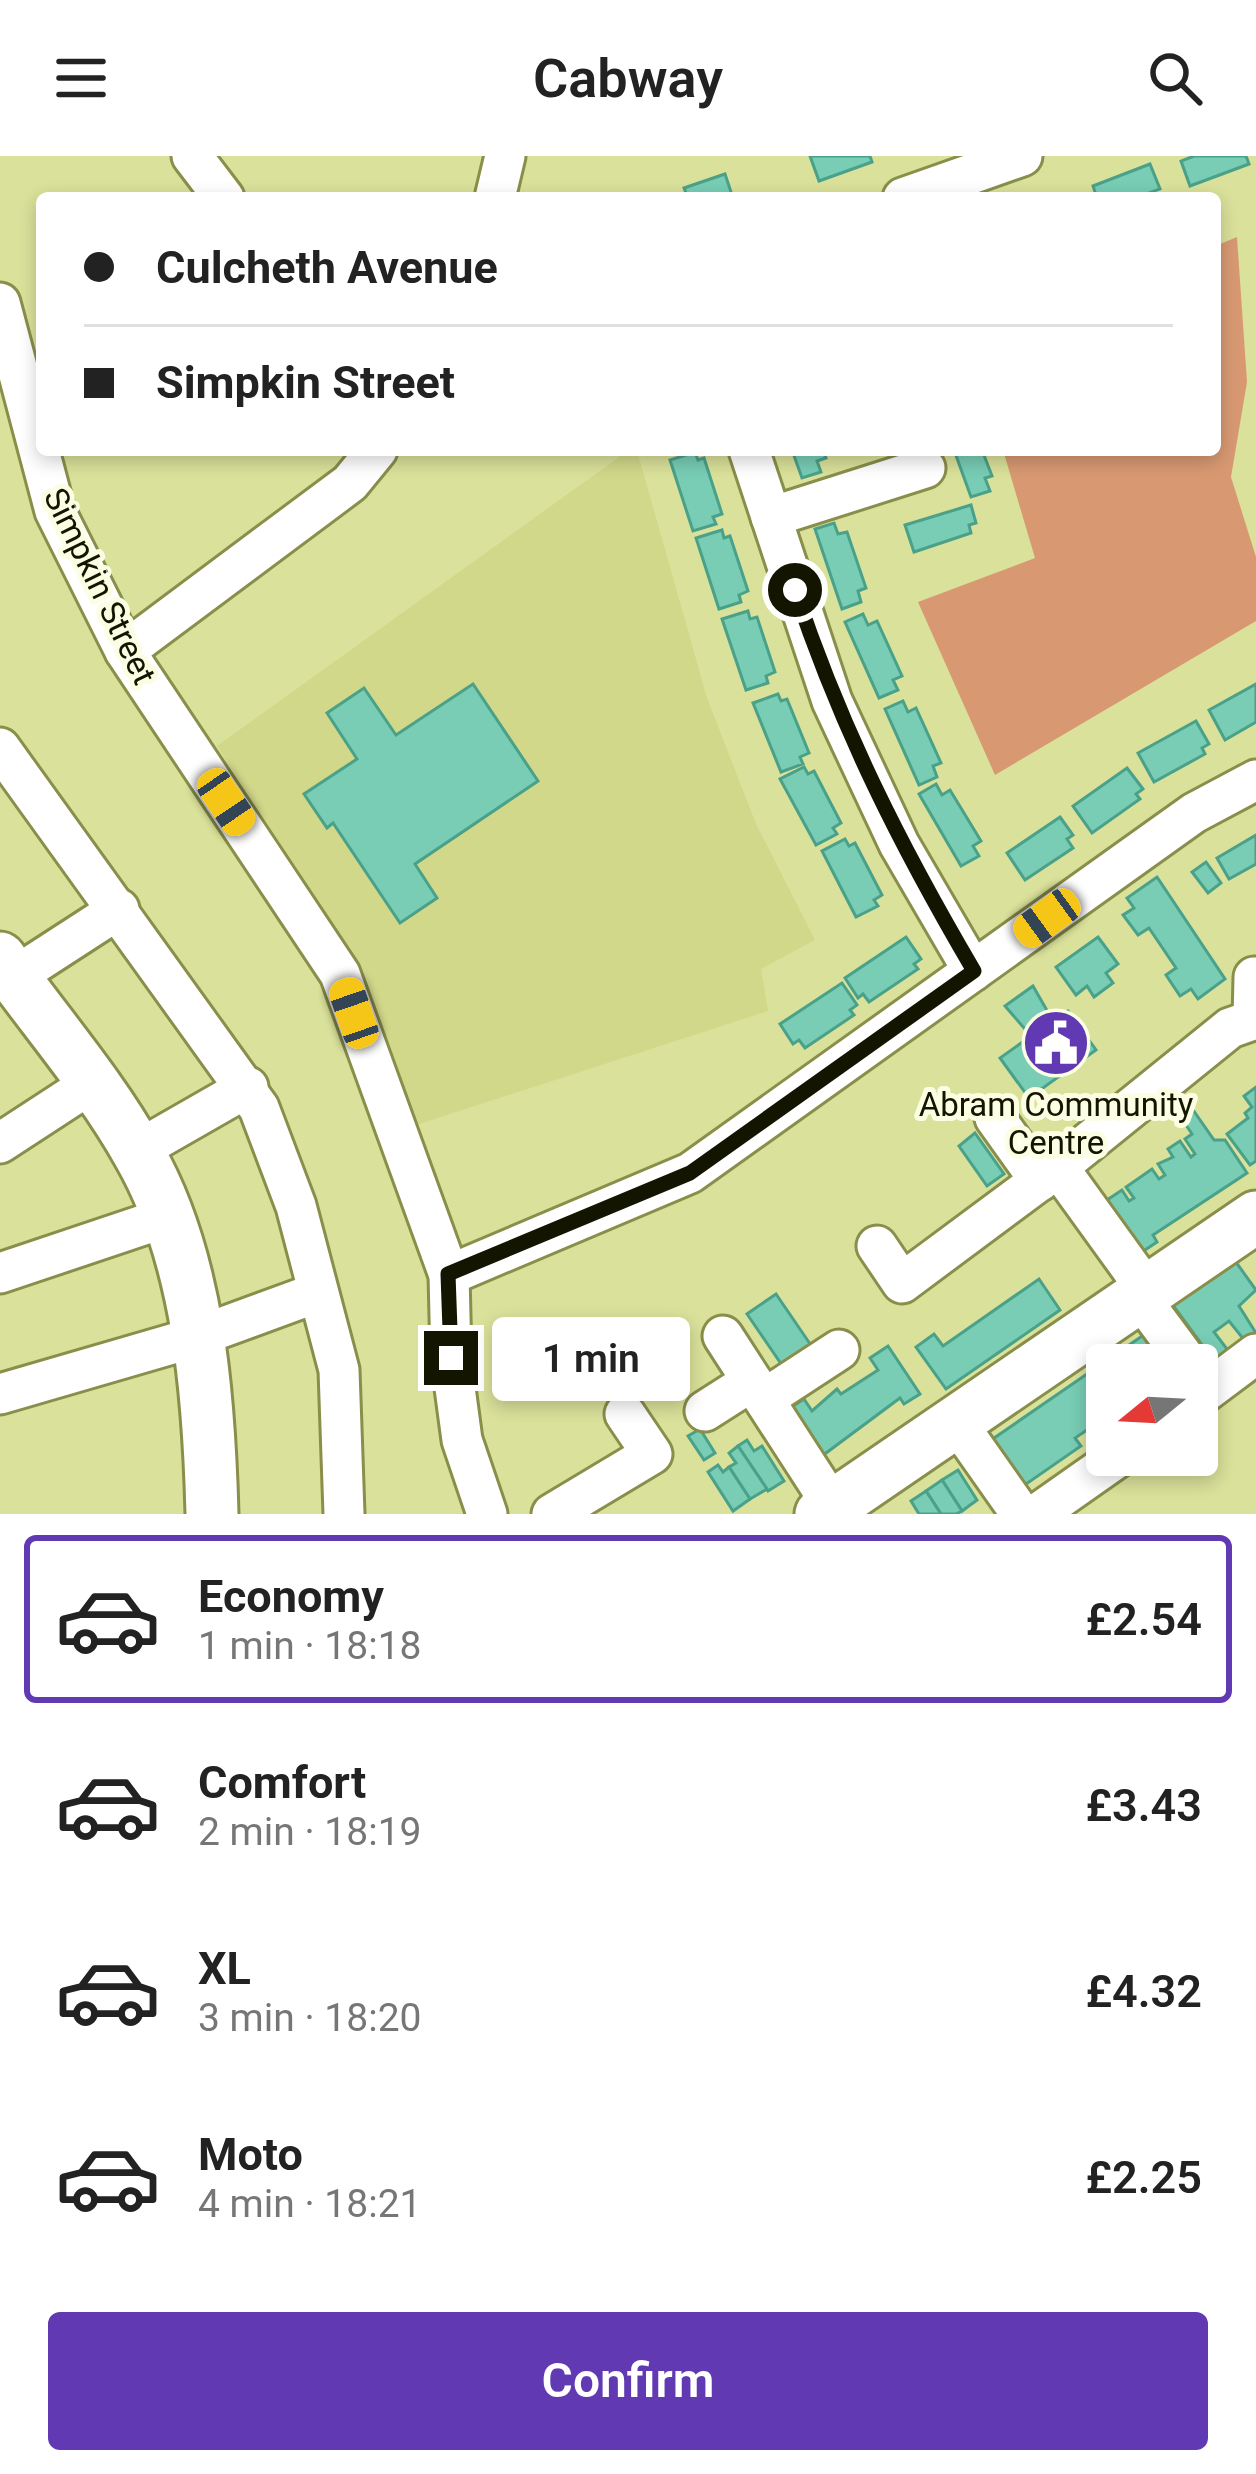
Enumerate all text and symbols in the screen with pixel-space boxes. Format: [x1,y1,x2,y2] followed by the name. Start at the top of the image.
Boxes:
[48,45,114,111] icon: menu
[1142,45,1208,111] icon: search
[533,47,723,110] text: Cabway
[156,241,498,294] text: Culcheth Avenue
[156,356,455,409] text: Simpkin Street
[36,482,164,690] street label: Simpkin Street
[768,563,822,617] route start
[191,762,261,842] car
[1007,882,1087,954] car
[325,973,383,1053] car
[1021,1008,1091,1078] public building icon: Abram Community Centre
[919,1085,1194,1162] place label: Abram Community Centre
[493,1316,691,1400] callout: 1 min
[424,1331,478,1385] route end
[542,1336,640,1382] text: 1 min
[1086,1344,1218,1476] north arrow
[1086,1344,1218,1476] map controls
[54,1565,162,1673] icon: car
[198,1570,384,1623] text: Economy
[1085,1593,1202,1646] text: £2.54
[198,1623,421,1669] text: 1 min · 18:18
[54,1751,162,1859] icon: car
[198,1756,366,1809] text: Comfort
[1085,1779,1202,1832] text: £3.43
[198,1809,421,1855] text: 2 min · 18:19
[54,1937,162,2045] icon: car
[198,1942,251,1995] text: XL
[1085,1965,1202,2018] text: £4.32
[198,1995,421,2041] text: 3 min · 18:20
[54,2123,162,2231] icon: car
[198,2128,303,2181] text: Moto
[1085,2151,1202,2204] text: £2.25
[198,2181,421,2227] text: 4 min · 18:21
[48,2312,1208,2450] button: Confirm

